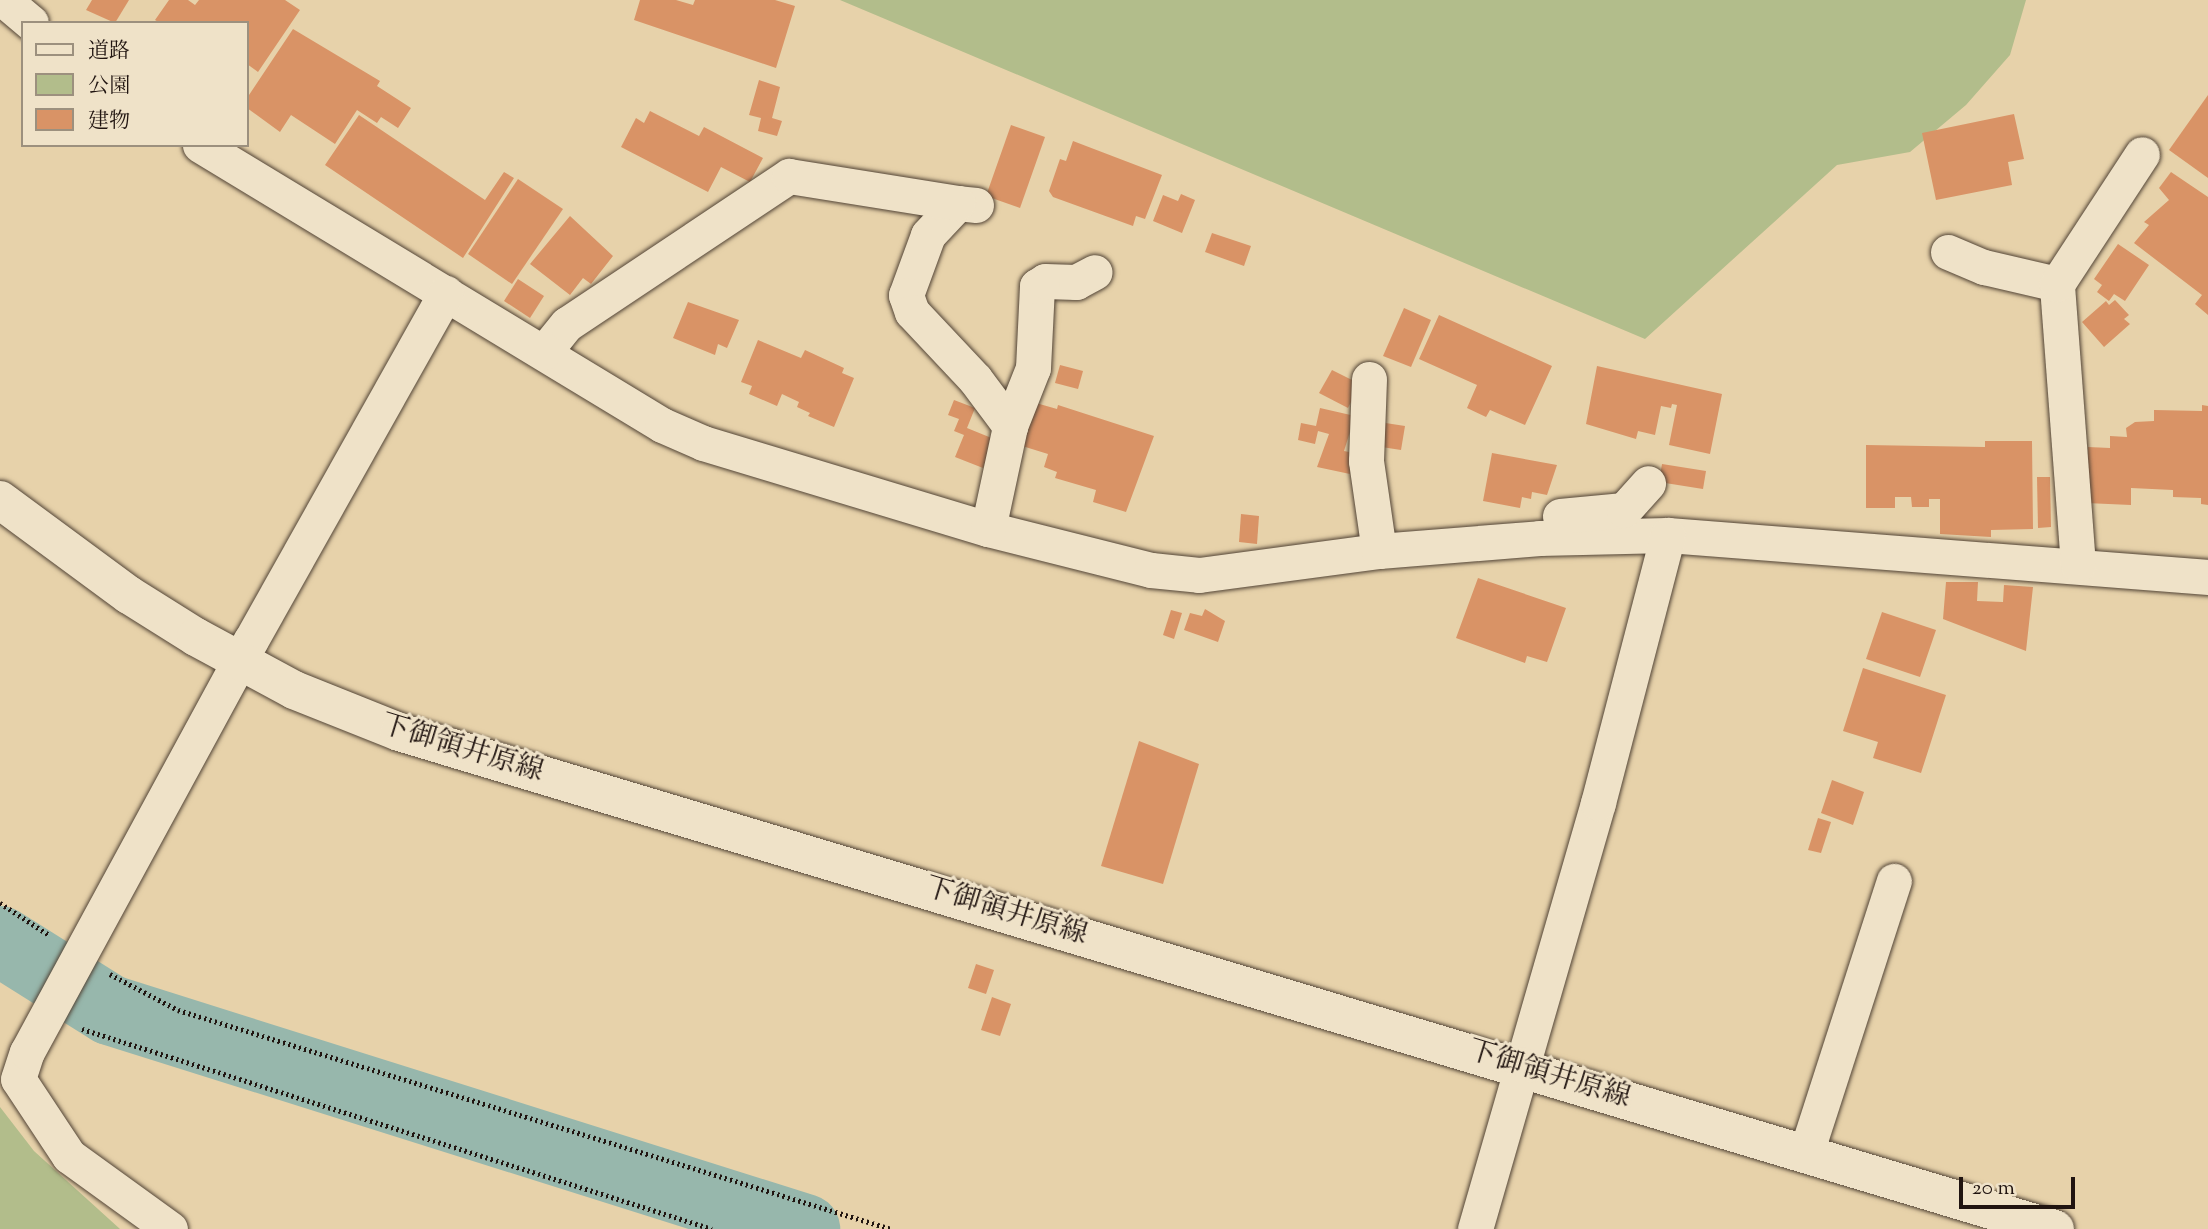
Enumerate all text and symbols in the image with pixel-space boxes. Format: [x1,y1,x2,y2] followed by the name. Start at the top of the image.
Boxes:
[21,21,248,147] legend
[88,37,130,67] text: 道路
[88,72,130,102] text: 公園
[88,107,130,137] text: 建物
[377,708,547,790] street label: 下御領井原線
[921,871,1091,953] street label: 下御領井原線
[1464,1034,1634,1116] street label: 下御領井原線
[1963,1162,2078,1206] scale bar
[1972,1174,2015,1204] text: 20 m

